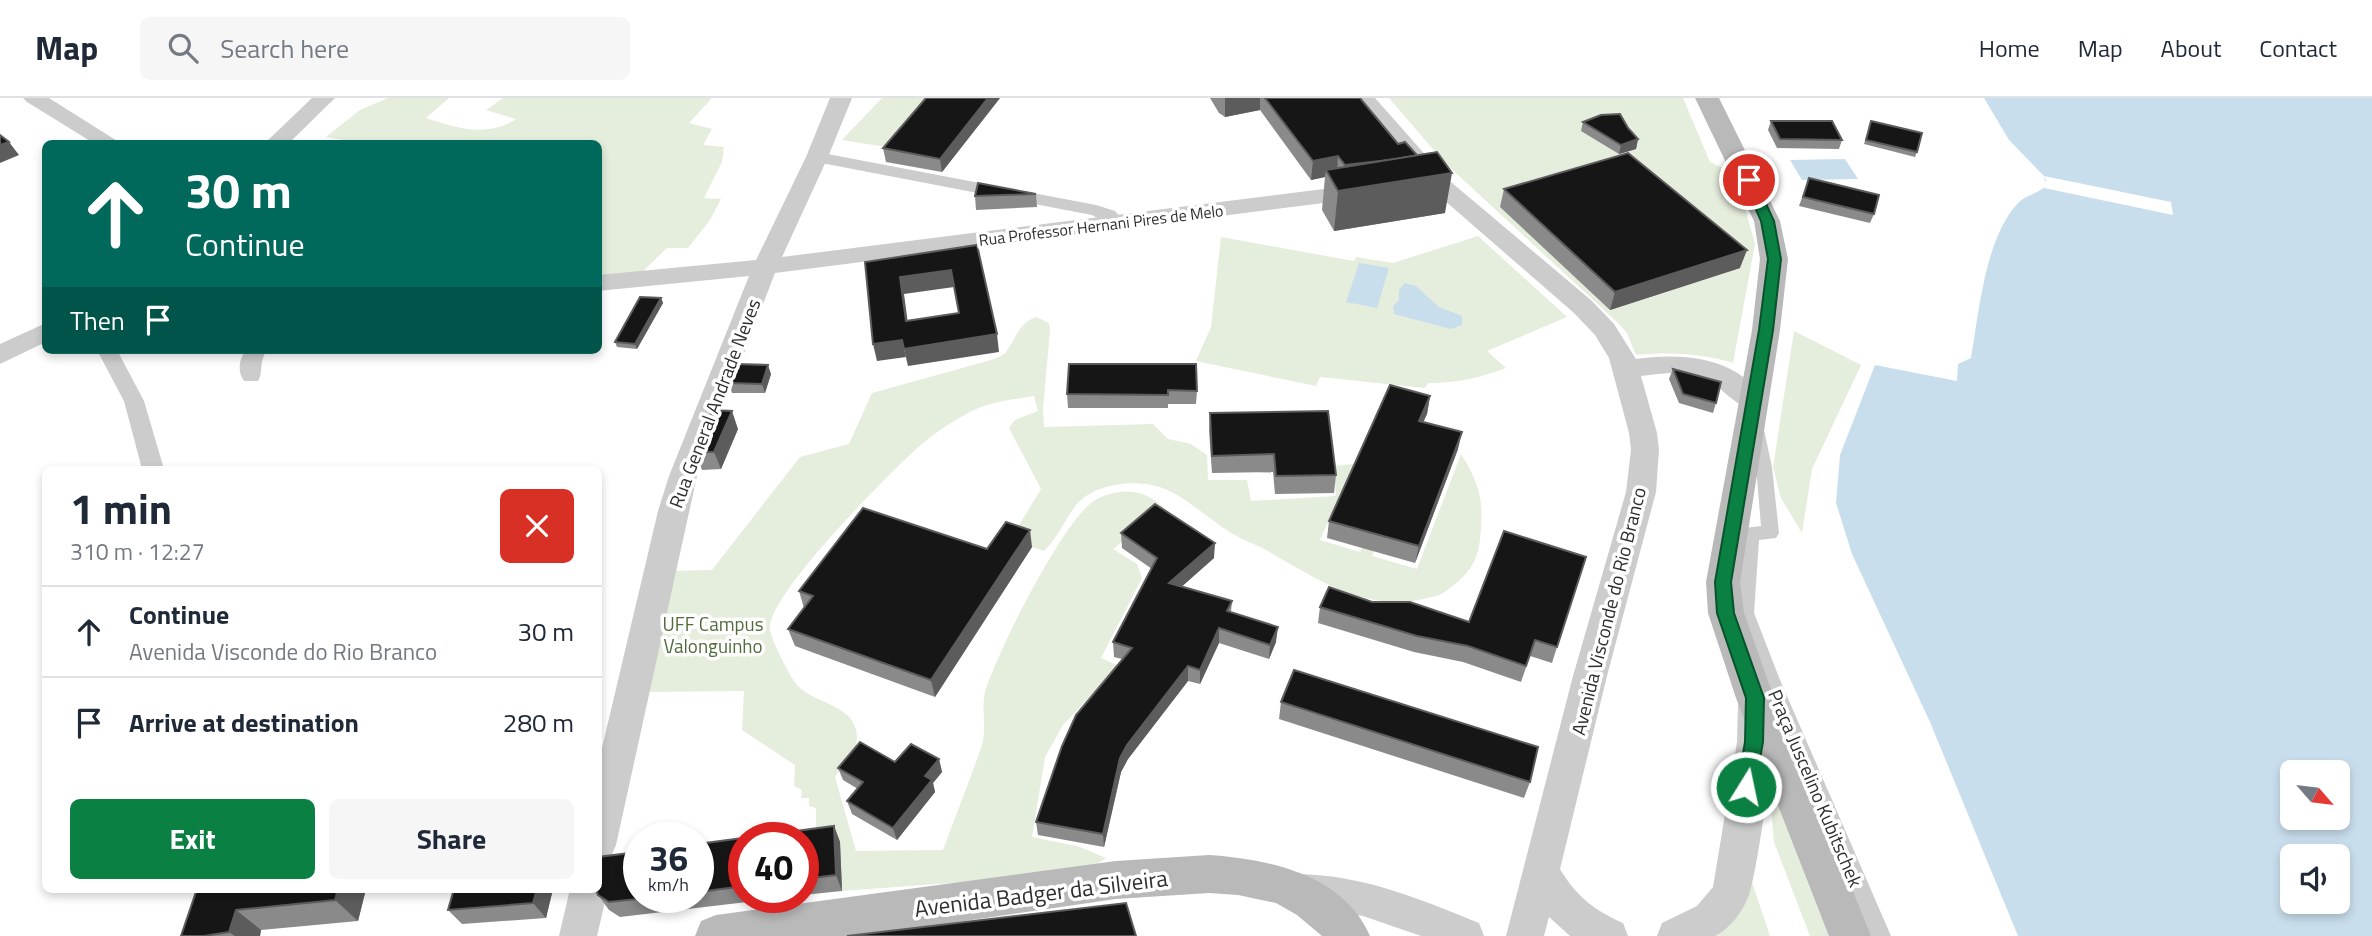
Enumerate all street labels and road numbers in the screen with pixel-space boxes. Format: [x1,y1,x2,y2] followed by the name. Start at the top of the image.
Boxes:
[977,198,1225,252] street label: Rua Professor Hernani Pires de Melo
[661,294,767,512] street label: Rua General Andrade Neves
[1563,484,1653,738] street label: Avenida Visconde do Rio Branco
[1761,685,1871,891] street label: Praça Juscelino Kubitschek
[912,860,1170,926] street label: Avenida Badger da Silveira

